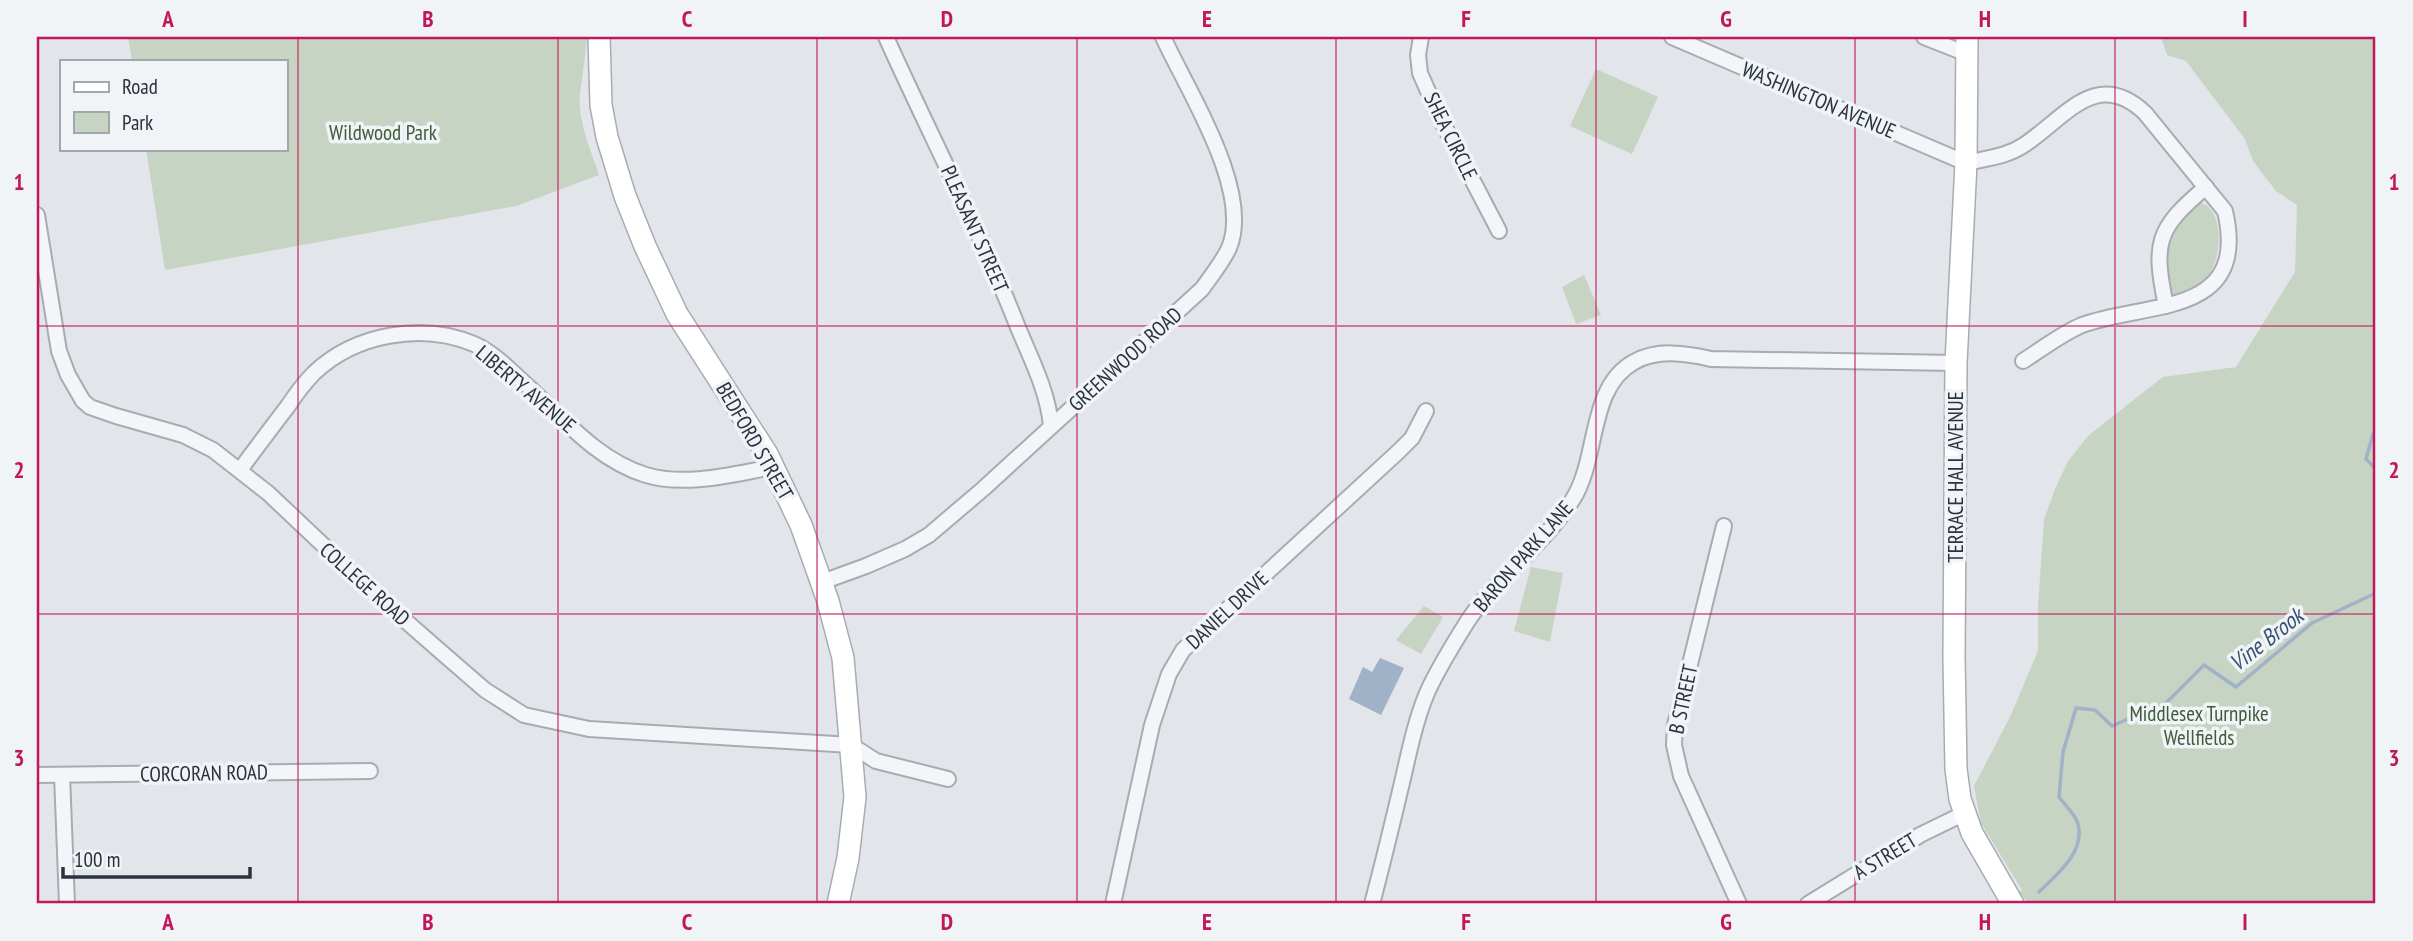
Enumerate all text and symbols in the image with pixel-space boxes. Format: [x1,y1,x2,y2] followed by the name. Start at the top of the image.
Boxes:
[161,4,174,33] text: A
[422,4,434,33] text: B
[682,4,693,33] text: C
[941,4,953,33] text: D
[1202,4,1212,33] text: E
[1461,4,1471,33] text: F
[1720,4,1732,33] text: G
[1979,4,1991,33] text: H
[2242,4,2248,33] text: I
[1738,55,1900,145] street label: WASHINGTON AVENUE
[60,60,287,150] legend
[122,73,158,100] text: Road
[1418,88,1484,184] street label: SHEA CIRCLE
[122,109,153,136] text: Park
[329,119,437,146] park label: Wildwood Park
[935,161,1015,297] street label: PLEASANT STREET
[14,167,25,196] text: 1
[2389,167,2400,196] text: 1
[1063,301,1187,417] street label: GREENWOOD ROAD
[470,339,582,439] street label: LIBERTY AVENUE
[710,377,800,505] street label: BEDFORD STREET
[1942,391,1969,563] street label: TERRACE HALL AVENUE
[14,455,25,484] text: 2
[2389,455,2400,484] text: 2
[1467,495,1579,617] street label: BARON PARK LANE
[314,536,416,632] street label: COLLEGE ROAD
[1180,565,1274,655] street label: DANIEL DRIVE
[2223,599,2311,677] water label: Vine Brook
[1662,661,1704,736] street label: B STREET
[2129,700,2269,751] park label: Middlesex Turnpike Wellfields
[14,743,25,772] text: 3
[2389,743,2400,772] text: 3
[140,758,268,788] street label: CORCORAN ROAD
[1848,826,1922,885] street label: A STREET
[63,836,250,880] scale bar
[74,846,120,873] text: 100 m
[161,907,174,936] text: A
[422,907,434,936] text: B
[682,907,693,936] text: C
[941,907,953,936] text: D
[1202,907,1212,936] text: E
[1461,907,1471,936] text: F
[1720,907,1732,936] text: G
[1979,907,1991,936] text: H
[2242,907,2248,936] text: I

